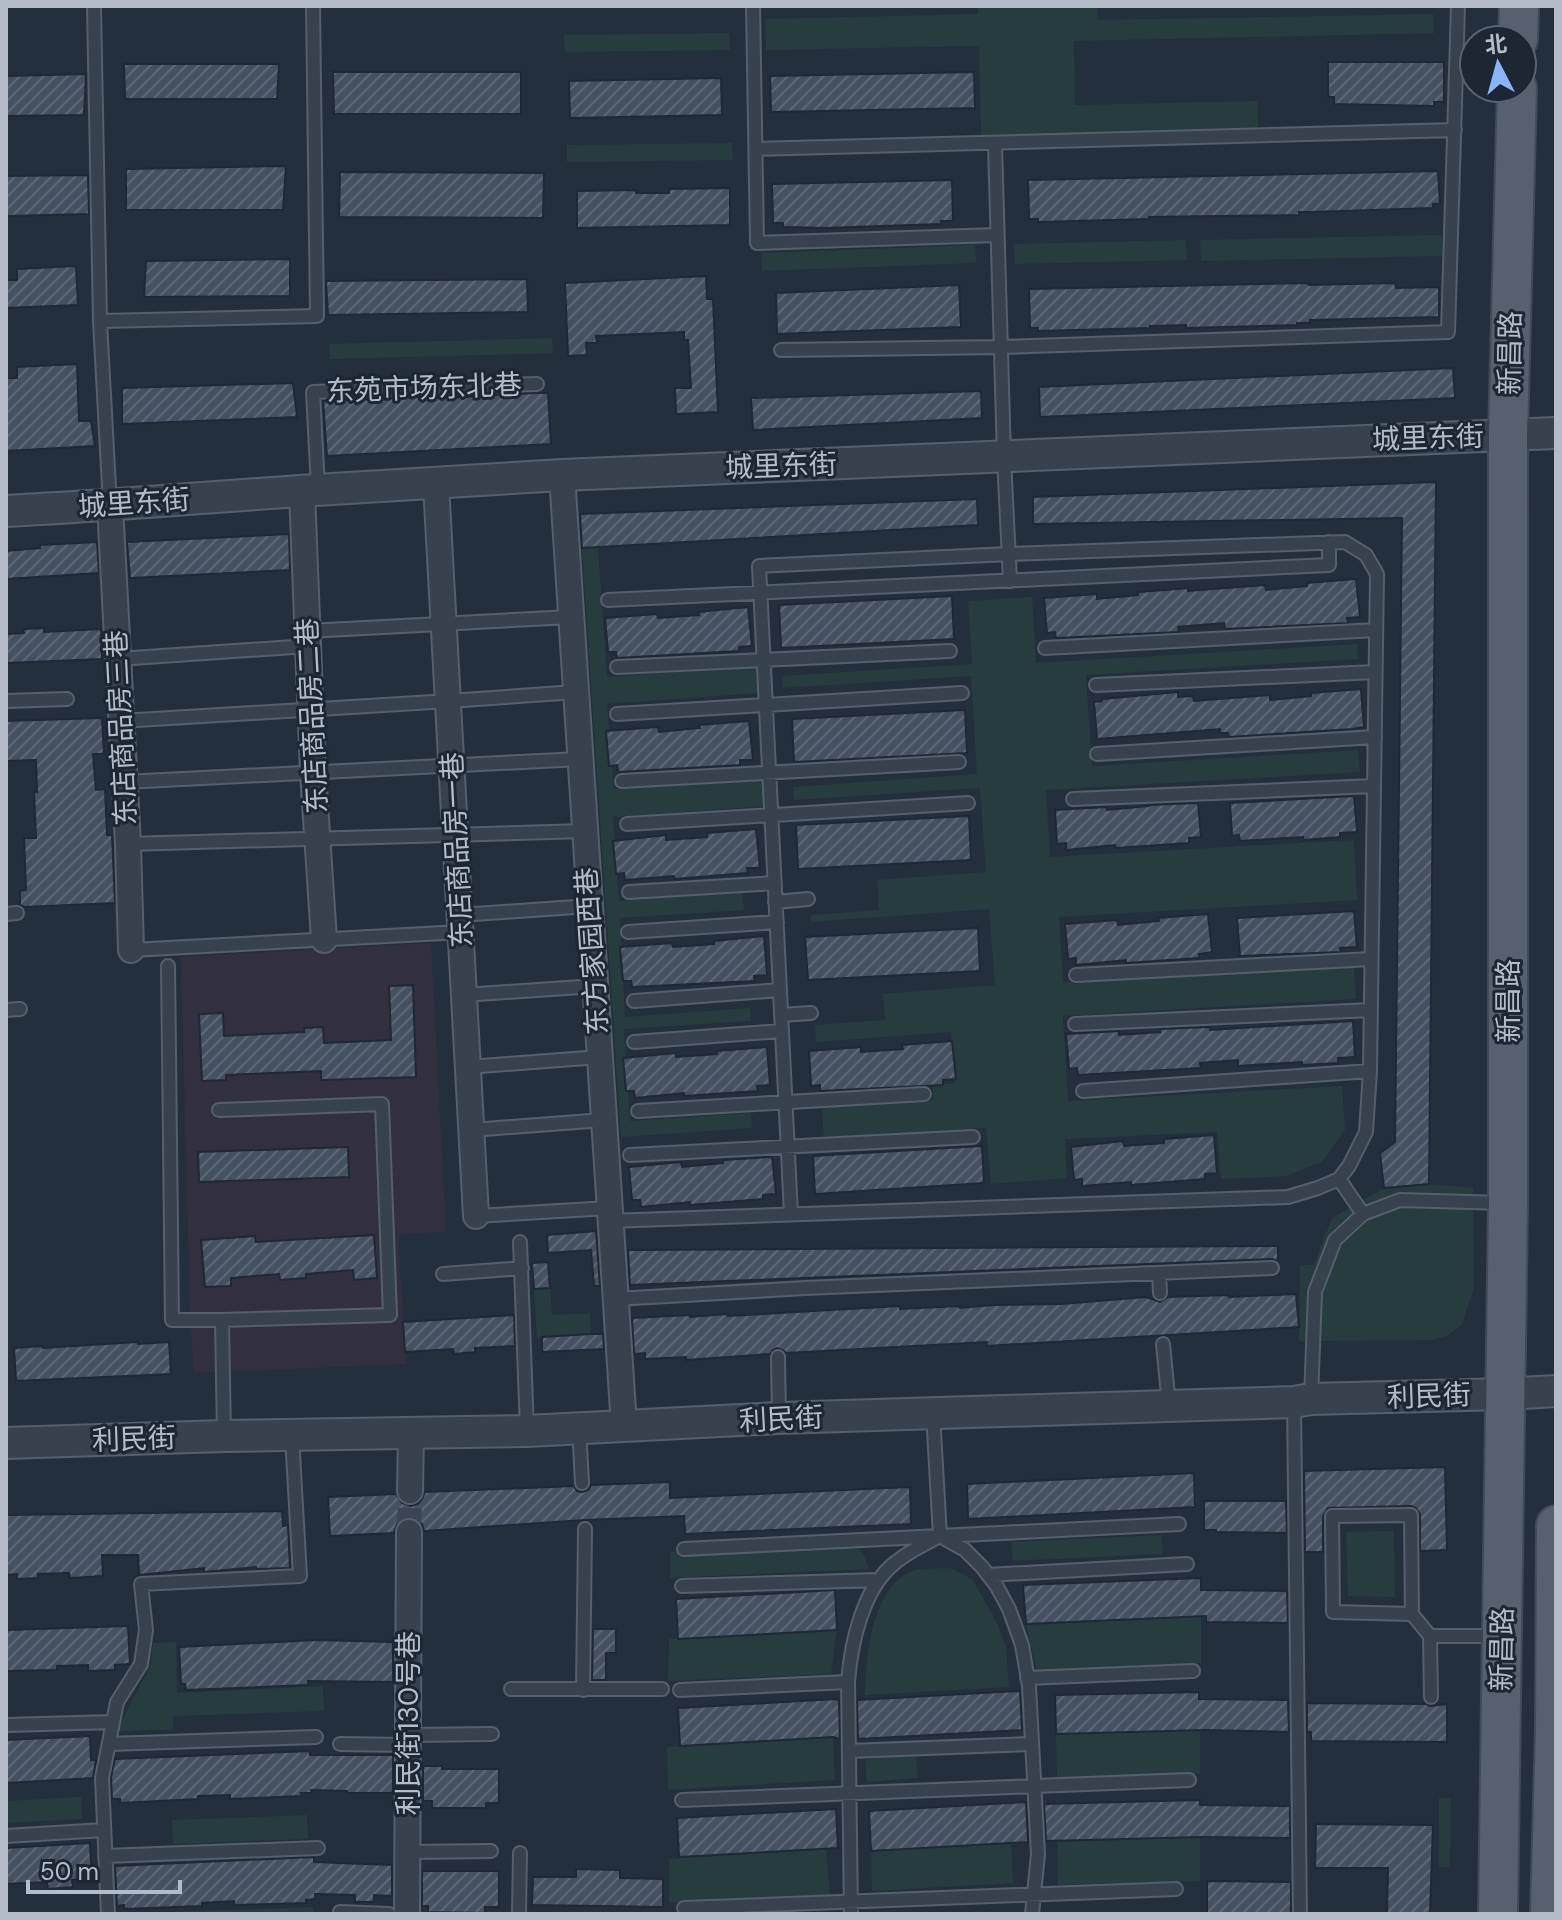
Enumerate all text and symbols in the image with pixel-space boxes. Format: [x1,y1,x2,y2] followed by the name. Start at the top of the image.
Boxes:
[1458,24,1538,104] north arrow
[1483,29,1508,60] text: 北
[1491,311,1529,395] street label: 新昌路
[325,366,523,410] street label: 东苑市场东北巷
[1371,418,1485,458] street label: 城里东街
[724,446,838,486] street label: 城里东街
[77,481,191,525] street label: 城里东街
[288,617,336,815] street label: 东店商品房二巷
[97,629,145,827] street label: 东店商品房三巷
[433,751,481,949] street label: 东店商品房一巷
[568,866,616,1036] street label: 东方家园西巷
[1490,959,1527,1043] street label: 新昌路
[1386,1376,1472,1416] street label: 利民街
[738,1398,824,1440] street label: 利民街
[91,1419,177,1459] street label: 利民街
[1483,1607,1521,1691] street label: 新昌路
[390,1631,427,1815] street label: 利民街130号巷
[28,1844,180,1894] scale bar
[40,1856,99,1887] text: 50 m

